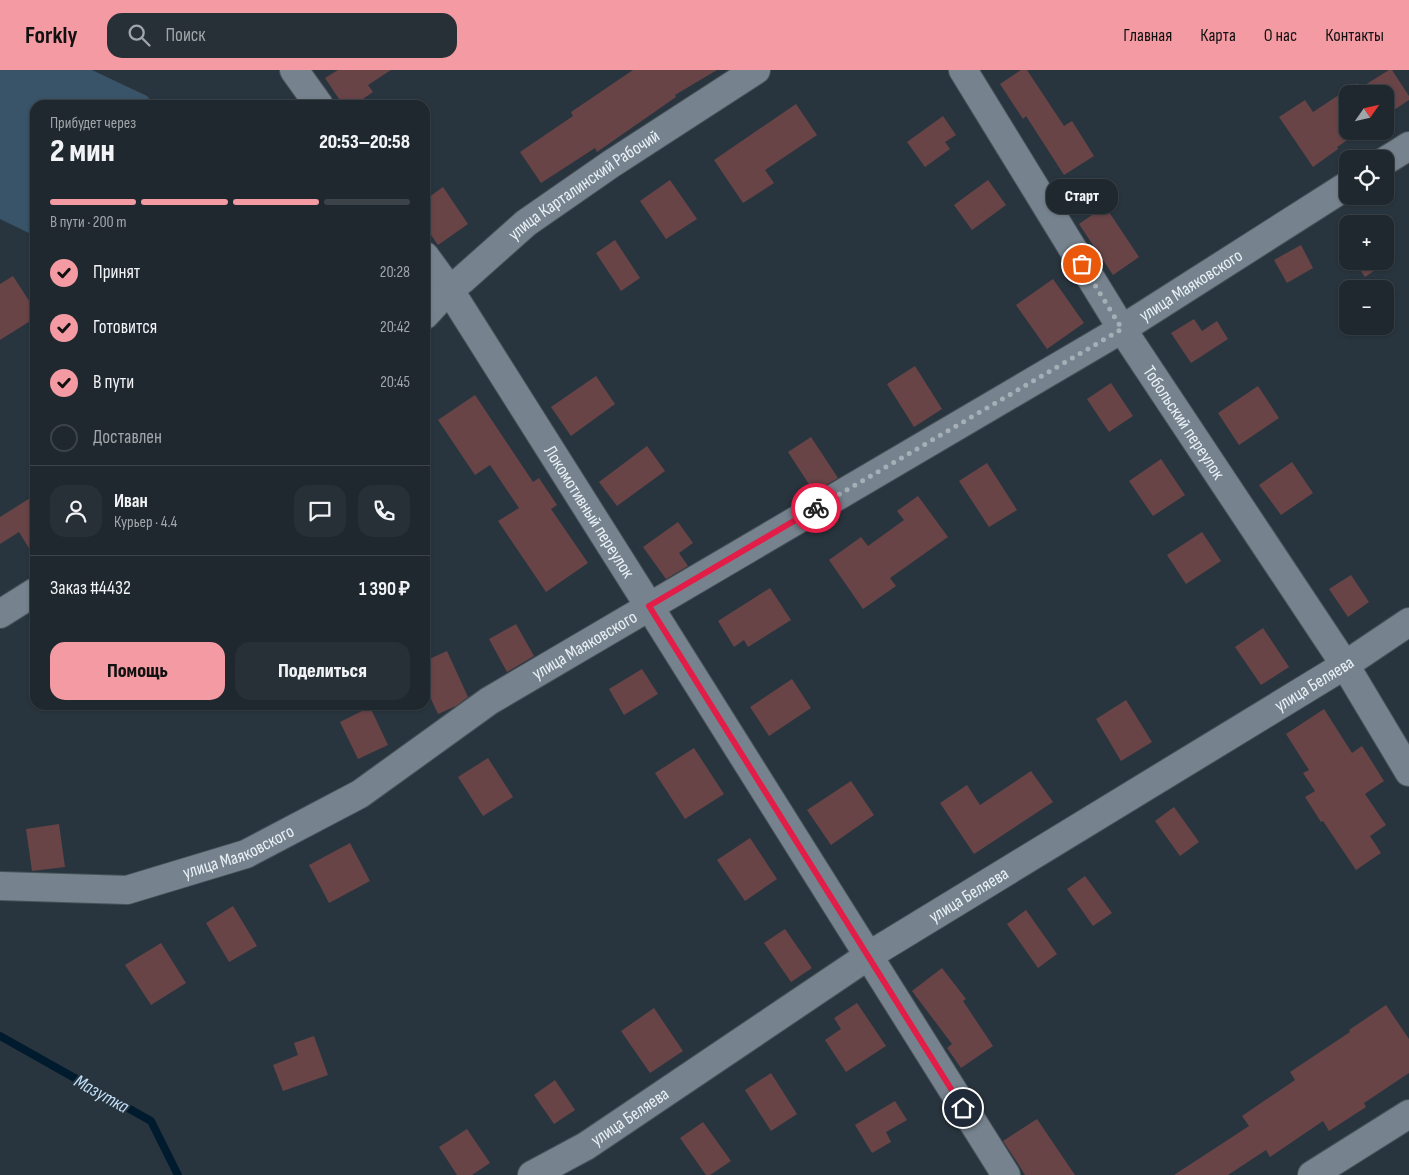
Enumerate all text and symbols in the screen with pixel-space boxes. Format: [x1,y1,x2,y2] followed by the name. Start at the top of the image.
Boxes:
[107,13,457,58] search box
[25,21,77,50] text: Forkly
[125,21,153,49] icon: search
[165,24,205,47] text: Поиск
[1123,25,1172,46] text: Главная
[1200,25,1236,46] text: Карта
[1264,25,1297,46] text: О нас
[1325,25,1384,46] text: Контакты
[1339,85,1394,140] north arrow
[1339,85,1394,335] map controls
[50,114,136,133] text: Прибудет через
[504,125,664,245] street label: улица Карталинский Рабочий
[319,131,410,154] text: 20:53–20:58
[50,132,115,171] text: 2 мин
[1339,150,1394,205] button: locate
[1046,179,1118,214] callout: Старт
[1065,187,1099,206] text: Старт
[50,213,127,232] text: В пути · 200 m
[1339,215,1394,270] button: +
[1061,243,1103,285] pin
[1136,245,1247,326] street label: улица Маяковского
[1068,250,1096,278] icon: bag
[50,259,78,287] icon: check
[93,261,140,284] text: Принят
[380,263,410,282] text: 20:28
[1339,280,1394,335] button: −
[50,314,78,342] icon: check
[93,316,157,339] text: Готовится
[380,318,410,337] text: 20:42
[1138,362,1229,483] street label: Тобольский переулок
[50,369,78,397] icon: check
[93,371,134,394] text: В пути
[380,373,410,392] text: 20:45
[93,426,162,449] text: Доставлен
[539,442,639,582] street label: Локомотивный переулок
[791,483,841,533] courier
[50,485,102,537] button: person
[294,485,346,537] button: chat
[358,485,410,537] button: phone
[114,490,148,513] text: Иван
[802,494,830,522] icon: bike
[114,513,177,532] text: Курьер · 4.4
[50,577,131,600] text: Заказ #4432
[359,578,410,601] text: 1 390 ₽
[528,606,641,684] street label: улица Маяковского
[50,642,225,700] button: Помощь
[235,642,410,700] button: Поделиться
[1271,652,1358,716] street label: улица Беляева
[180,821,298,884] street label: улица Маяковского
[925,863,1012,927] street label: улица Беляева
[70,1070,133,1119] water label: Мазутка
[587,1083,673,1151] street label: улица Беляева
[942,1087,984,1129] pin
[949,1094,977,1122] icon: home

